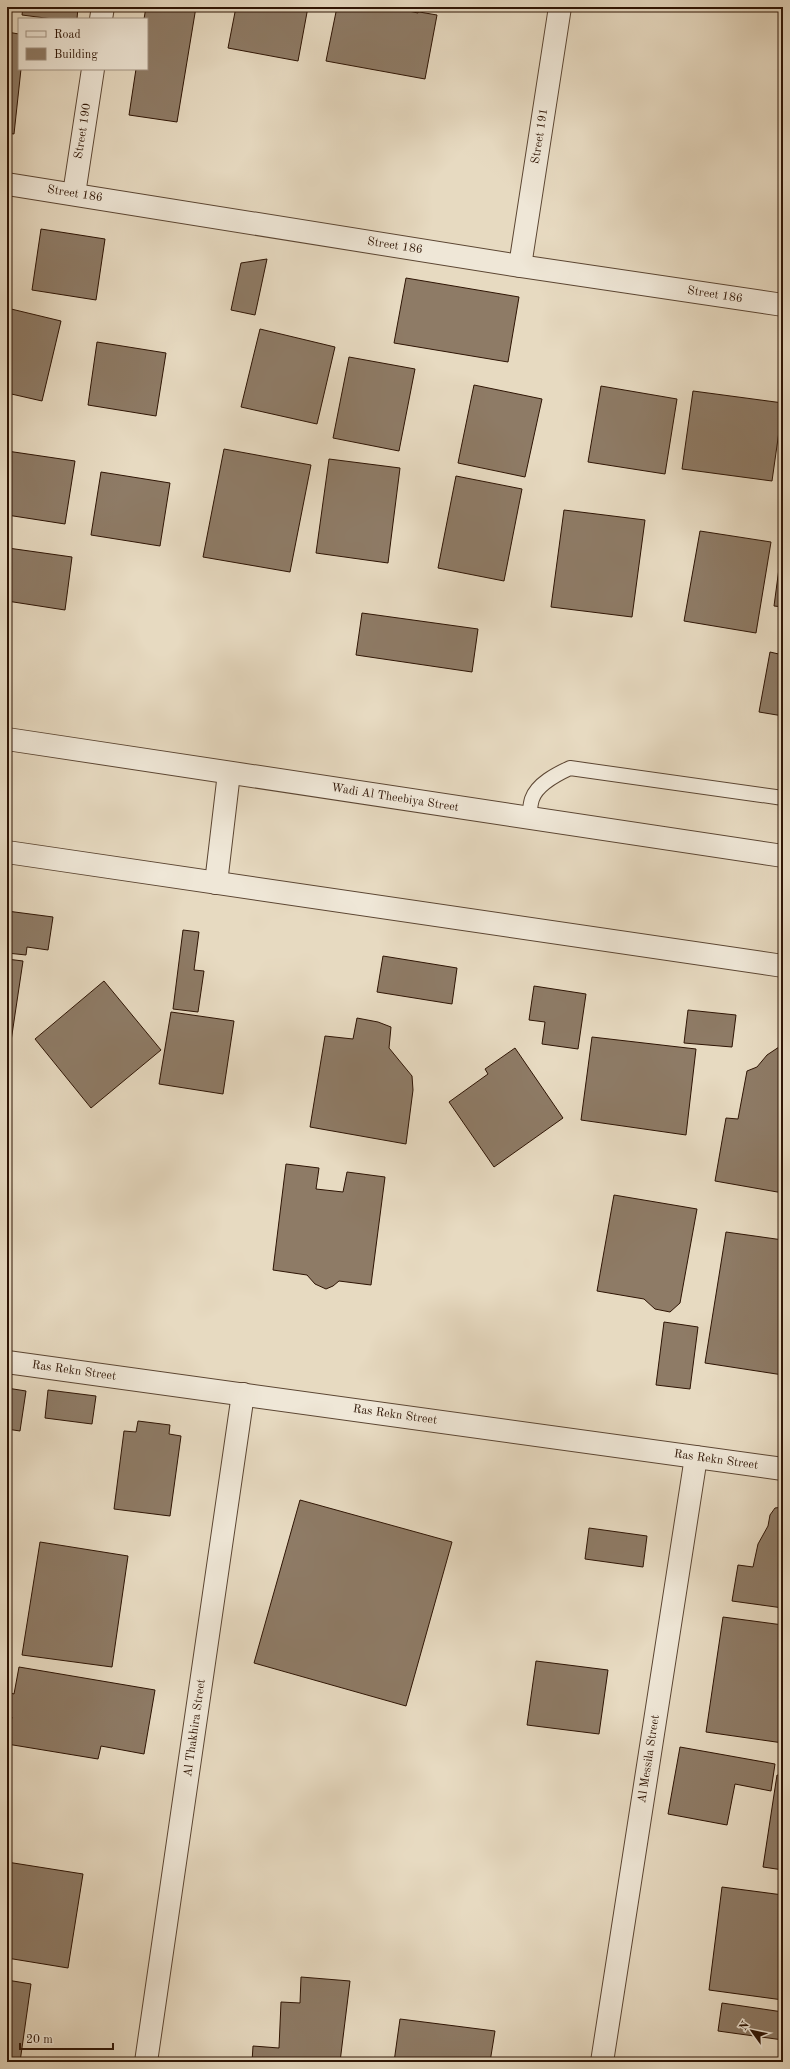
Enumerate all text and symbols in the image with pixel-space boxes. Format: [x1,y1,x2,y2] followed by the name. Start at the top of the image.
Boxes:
[18,18,148,70] legend
[54,29,81,41] text: Road
[54,49,98,61] text: Building
[73,102,93,160] street label: Street 190
[530,107,550,165] street label: Street 191
[46,184,104,204] street label: Street 186
[366,236,424,256] street label: Street 186
[686,285,744,305] street label: Street 186
[330,782,460,814] street label: Wadi Al Theebiya Street
[31,1359,117,1383] street label: Ras Rekn Street
[352,1403,438,1427] street label: Ras Rekn Street
[673,1448,759,1472] street label: Ras Rekn Street
[182,1678,208,1778] street label: Al Thakhira Street
[636,1714,662,1804] street label: Al Messila Street
[732,2011,772,2051] north arrow
[738,2019,752,2033] text: N
[20,2025,113,2051] scale bar
[26,2034,53,2046] text: 20 m

